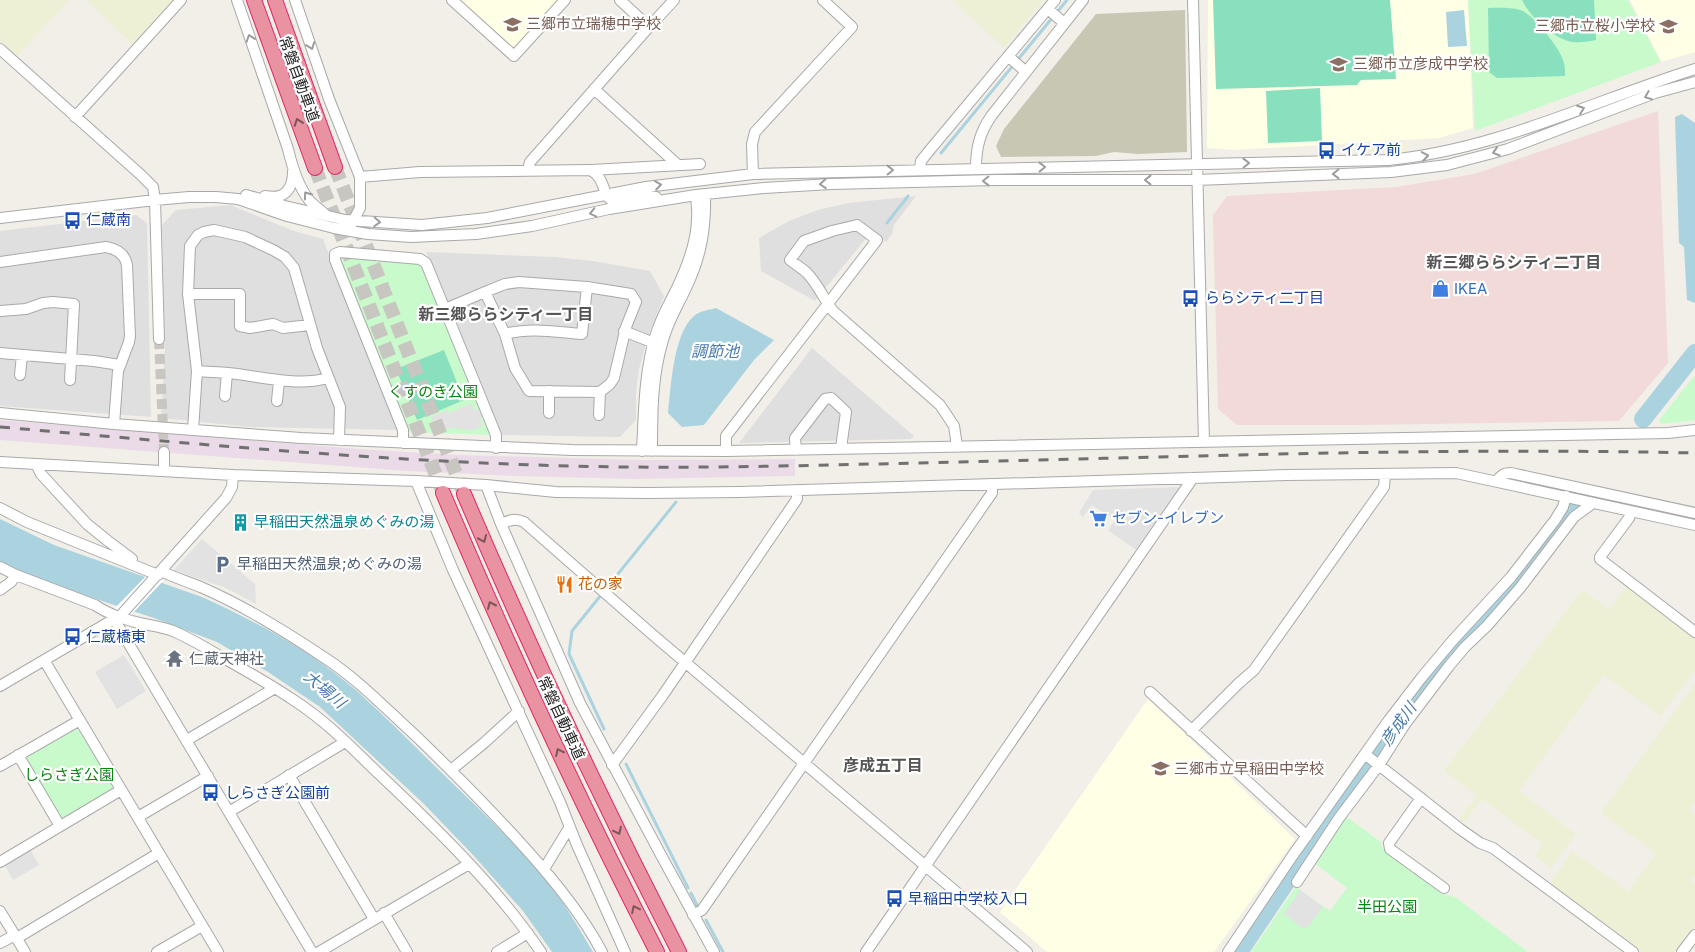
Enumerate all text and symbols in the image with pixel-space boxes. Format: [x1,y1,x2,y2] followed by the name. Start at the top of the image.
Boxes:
[502,14,522,34] school or university icon: 三郷市立瑞穂中学校
[526,14,661,33] place label: 三郷市立瑞穂中学校
[1535,16,1655,35] place label: 三郷市立桜小学校
[1659,16,1679,36] school or university icon: 三郷市立桜小学校
[275,33,324,124] street label: 常磐自動車道
[246,34,256,43] one-way arrow
[305,41,315,50] one-way arrow
[1329,54,1349,74] school or university icon: 三郷市立彦成中学校
[1353,54,1488,73] place label: 三郷市立彦成中学校
[1645,90,1653,100] one-way arrow
[1576,105,1584,115] one-way arrow
[294,118,304,127] one-way arrow
[1317,140,1337,160] bus stop icon: イケア前
[1341,140,1401,159] place label: イケア前
[1493,147,1501,157] one-way arrow
[1421,151,1430,161] one-way arrow
[1242,157,1250,168] one-way arrow
[1039,162,1047,172] one-way arrow
[886,165,894,175] one-way arrow
[1332,169,1340,180] one-way arrow
[982,175,990,186] one-way arrow
[1144,175,1152,185] one-way arrow
[819,179,827,190] one-way arrow
[655,180,663,191] one-way arrow
[304,191,313,201] one-way arrow
[588,207,597,218] one-way arrow
[62,210,82,230] bus stop icon: 仁蔵南
[86,210,131,229] place label: 仁蔵南
[373,217,381,228] one-way arrow
[1426,252,1602,272] district label: 新三郷ららシティ二丁目
[1430,279,1450,299] shop icon: IKEA
[1454,279,1487,298] place label: IKEA
[1181,288,1201,308] bus stop icon: ららシティ二丁目
[1205,288,1324,307] place label: ららシティ二丁目
[418,304,594,324] district label: 新三郷ららシティ一丁目
[691,341,741,361] water label: 調節池
[388,382,478,401] park label: くすのき公園
[1088,508,1108,528] supermarket icon: セブン-イレブン
[1112,508,1224,527] place label: セブン-イレブン
[230,512,250,532] building icon: 早稲田天然温泉めぐみの湯
[254,512,434,531] place label: 早稲田天然温泉めぐみの湯
[477,534,488,543] one-way arrow
[213,554,233,574] parking icon: 早稲田天然温泉;めぐみの湯
[237,554,422,573] place label: 早稲田天然温泉;めぐみの湯
[554,574,574,594] restaurant icon: 花の家
[578,574,623,593] place label: 花の家
[487,601,498,610] one-way arrow
[62,627,82,647] bus stop icon: 仁蔵橋東
[86,627,146,646] place label: 仁蔵橋東
[165,649,185,669] temple icon: 仁蔵天神社
[189,649,264,668] place label: 仁蔵天神社
[300,666,351,713] water label: 大場川
[534,673,589,763] street label: 常磐自動車道
[1376,697,1421,749] water label: 彦成川
[555,748,565,757] one-way arrow
[843,755,923,775] district label: 彦成五丁目
[1150,759,1170,779] school or university icon: 三郷市立早稲田中学校
[1174,759,1324,778] place label: 三郷市立早稲田中学校
[24,765,114,784] park label: しらさぎ公園
[201,783,221,803] bus stop icon: しらさぎ公園前
[225,783,330,802] place label: しらさぎ公園前
[612,826,622,835] one-way arrow
[884,889,904,909] bus stop icon: 早稲田中学校入口
[908,889,1028,908] place label: 早稲田中学校入口
[1357,897,1417,916] park label: 半田公園
[631,905,641,914] one-way arrow

